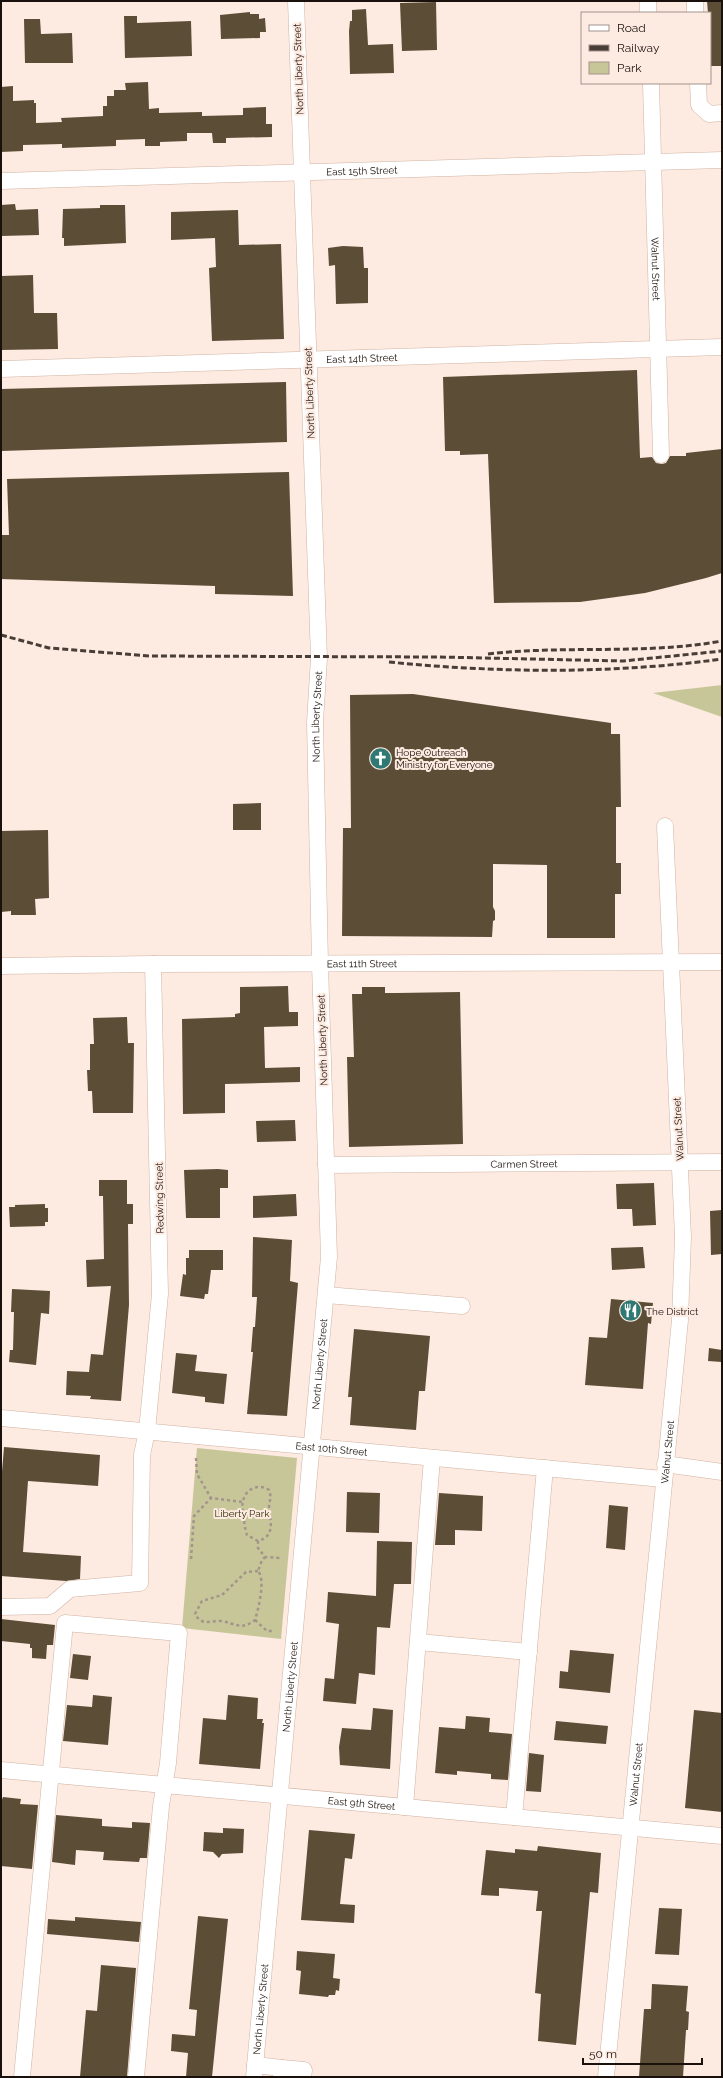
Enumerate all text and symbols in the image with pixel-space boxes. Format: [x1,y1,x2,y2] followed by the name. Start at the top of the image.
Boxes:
[581,12,711,84] legend
[617,21,646,35] text: Road
[291,23,306,115] street label: North Liberty Street
[617,41,660,55] text: Railway
[617,61,642,75] text: Park
[326,164,398,178] street label: East 15th Street
[649,237,662,302] street label: Walnut Street
[302,347,317,439] street label: North Liberty Street
[326,352,398,365] street label: East 14th Street
[310,670,324,762] street label: North Liberty Street
[368,745,394,771] church icon: Hope Outreach Ministry for Everyone
[396,747,493,770] place label: Hope Outreach Ministry for Everyone
[327,958,398,969] street label: East 11th Street
[315,994,330,1086] street label: North Liberty Street
[671,1096,686,1161] street label: Walnut Street
[490,1158,558,1170] street label: Carmen Street
[153,1162,166,1234] street label: Redwing Street
[618,1298,644,1324] restaurant icon: The District
[646,1306,699,1317] place label: The District
[310,1317,329,1410] street label: North Liberty Street
[659,1419,676,1484] street label: Walnut Street
[295,1440,369,1458] street label: East 10th Street
[214,1508,270,1519] park label: Liberty Park
[281,1640,300,1733] street label: North Liberty Street
[628,1742,645,1807] street label: Walnut Street
[327,1795,396,1812] street label: East 9th Street
[251,1963,270,2055] street label: North Liberty Street
[583,2040,702,2066] scale bar
[589,2047,617,2061] text: 50 m

